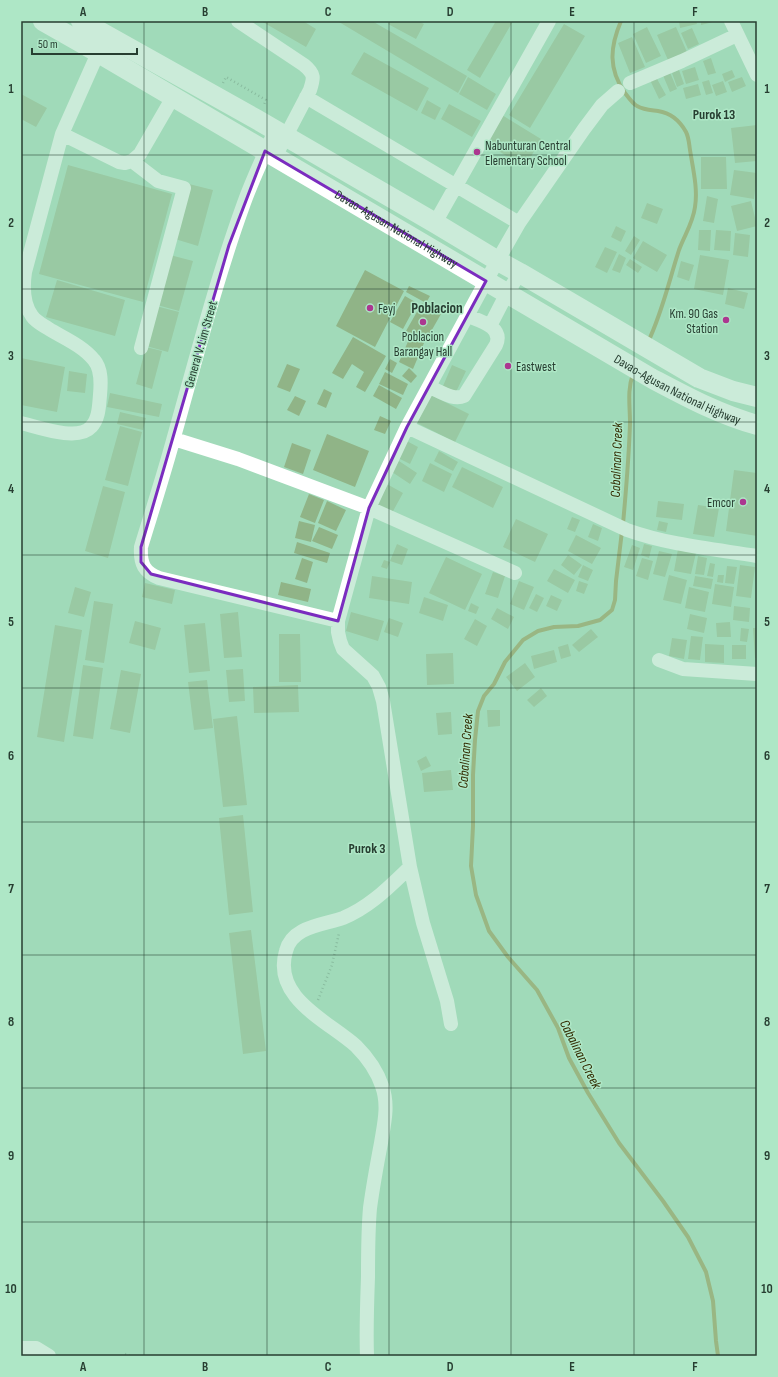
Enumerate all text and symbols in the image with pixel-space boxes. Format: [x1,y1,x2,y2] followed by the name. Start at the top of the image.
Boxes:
[79,4,87,20] text: A
[202,4,208,20] text: B
[325,4,332,20] text: C
[447,4,454,20] text: D
[569,4,575,20] text: E
[692,4,698,20] text: F
[32,30,137,56] scale bar
[38,37,58,52] text: 50 m
[8,81,14,97] text: 1
[764,81,770,97] text: 1
[693,106,735,123] district label: Purok 13
[485,138,571,169] place label: Nabunturan Central Elementary School
[472,147,482,157] marker: Nabunturan Central Elementary School
[332,187,461,272] street label: Davao-Agusan National Highway
[8,215,14,231] text: 2
[764,215,770,231] text: 2
[181,299,221,390] street label: General V. Lim Street
[411,299,463,318] district label: Poblacion
[378,301,395,317] place label: Feyj
[365,303,375,313] marker: Feyj
[670,306,718,337] place label: Km. 90 Gas Station
[721,315,731,325] marker: Km. 90 Gas Station
[418,317,428,327] marker: Poblacion Barangay Hall
[394,329,452,360] place label: Poblacion Barangay Hall
[8,348,14,364] text: 3
[764,348,770,364] text: 3
[611,351,743,428] street label: Davao-Agusan National Highway
[516,359,556,375] place label: Eastwest
[503,361,513,371] marker: Eastwest
[607,421,626,498] water label: Cabalinan Creek
[8,481,14,497] text: 4
[764,481,770,497] text: 4
[707,495,735,511] place label: Emcor
[738,497,748,507] marker: Emcor
[8,614,14,630] text: 5
[764,614,770,630] text: 5
[454,712,477,789] water label: Cabalinan Creek
[8,748,14,764] text: 6
[764,748,770,764] text: 6
[348,840,386,857] district label: Purok 3
[8,881,14,897] text: 7
[764,881,770,897] text: 7
[8,1014,14,1030] text: 8
[764,1014,770,1030] text: 8
[556,1017,606,1092] water label: Cabalinan Creek
[8,1148,14,1164] text: 9
[764,1148,770,1164] text: 9
[5,1281,17,1297] text: 10
[761,1281,773,1297] text: 10
[79,1359,87,1375] text: A
[202,1359,208,1375] text: B
[325,1359,332,1375] text: C
[447,1359,454,1375] text: D
[569,1359,575,1375] text: E
[692,1359,698,1375] text: F

